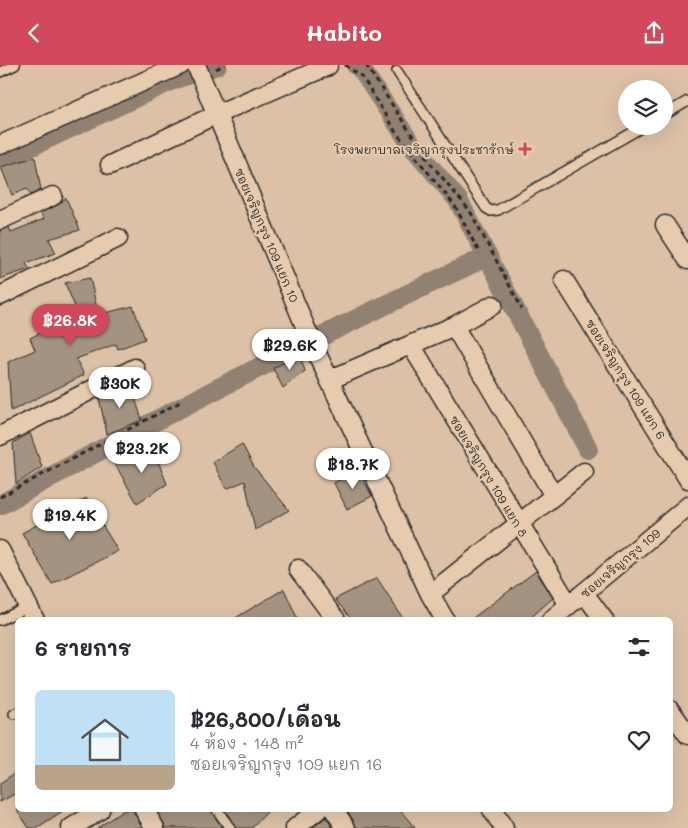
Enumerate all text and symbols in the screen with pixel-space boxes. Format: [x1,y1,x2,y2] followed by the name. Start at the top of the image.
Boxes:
[306,18,382,47] text: Habito
[20,19,48,47] icon: back
[640,19,668,47] icon: share
[618,80,673,135] map controls
[618,80,673,135] button: layers
[333,141,514,160] place label: โรงพยาบาลเจริญกรุงประชารักษ์
[518,142,532,156] marker: โรงพยาบาลเจริญกรุงประชารักษ์
[229,165,303,306] street label: ซอยเจริญกรุง 109 แยก 10
[29,303,111,346] pin: ฿26.8K
[43,309,97,330] text: ฿26.8K
[580,316,670,444] street label: ซอยเจริญกรุง 109 แยก 6
[249,329,331,371] pin: ฿29.6K
[263,334,317,355] text: ฿29.6K
[90,367,150,409] pin: ฿30K
[99,372,141,393] text: ฿30K
[444,412,532,541] street label: ซอยเจริญกรุง 109 แยก 8
[101,431,183,474] pin: ฿23.2K
[115,437,169,458] text: ฿23.2K
[312,447,394,490] pin: ฿18.7K
[327,453,379,474] text: ฿18.7K
[29,499,111,541] pin: ฿19.4K
[43,504,97,525] text: ฿19.4K
[577,525,665,604] street label: ซอยเจริญกรุง 109
[625,633,653,661] icon: filters
[35,634,131,661] text: 6 รายการ
[190,705,341,732] text: ฿26,800/เดือน
[75,710,135,770] icon: home
[625,726,653,754] icon: heart
[190,732,304,753] text: 4 ห้อง · 148 m²
[190,753,382,774] text: ซอยเจริญกรุง 109 แยก 16

